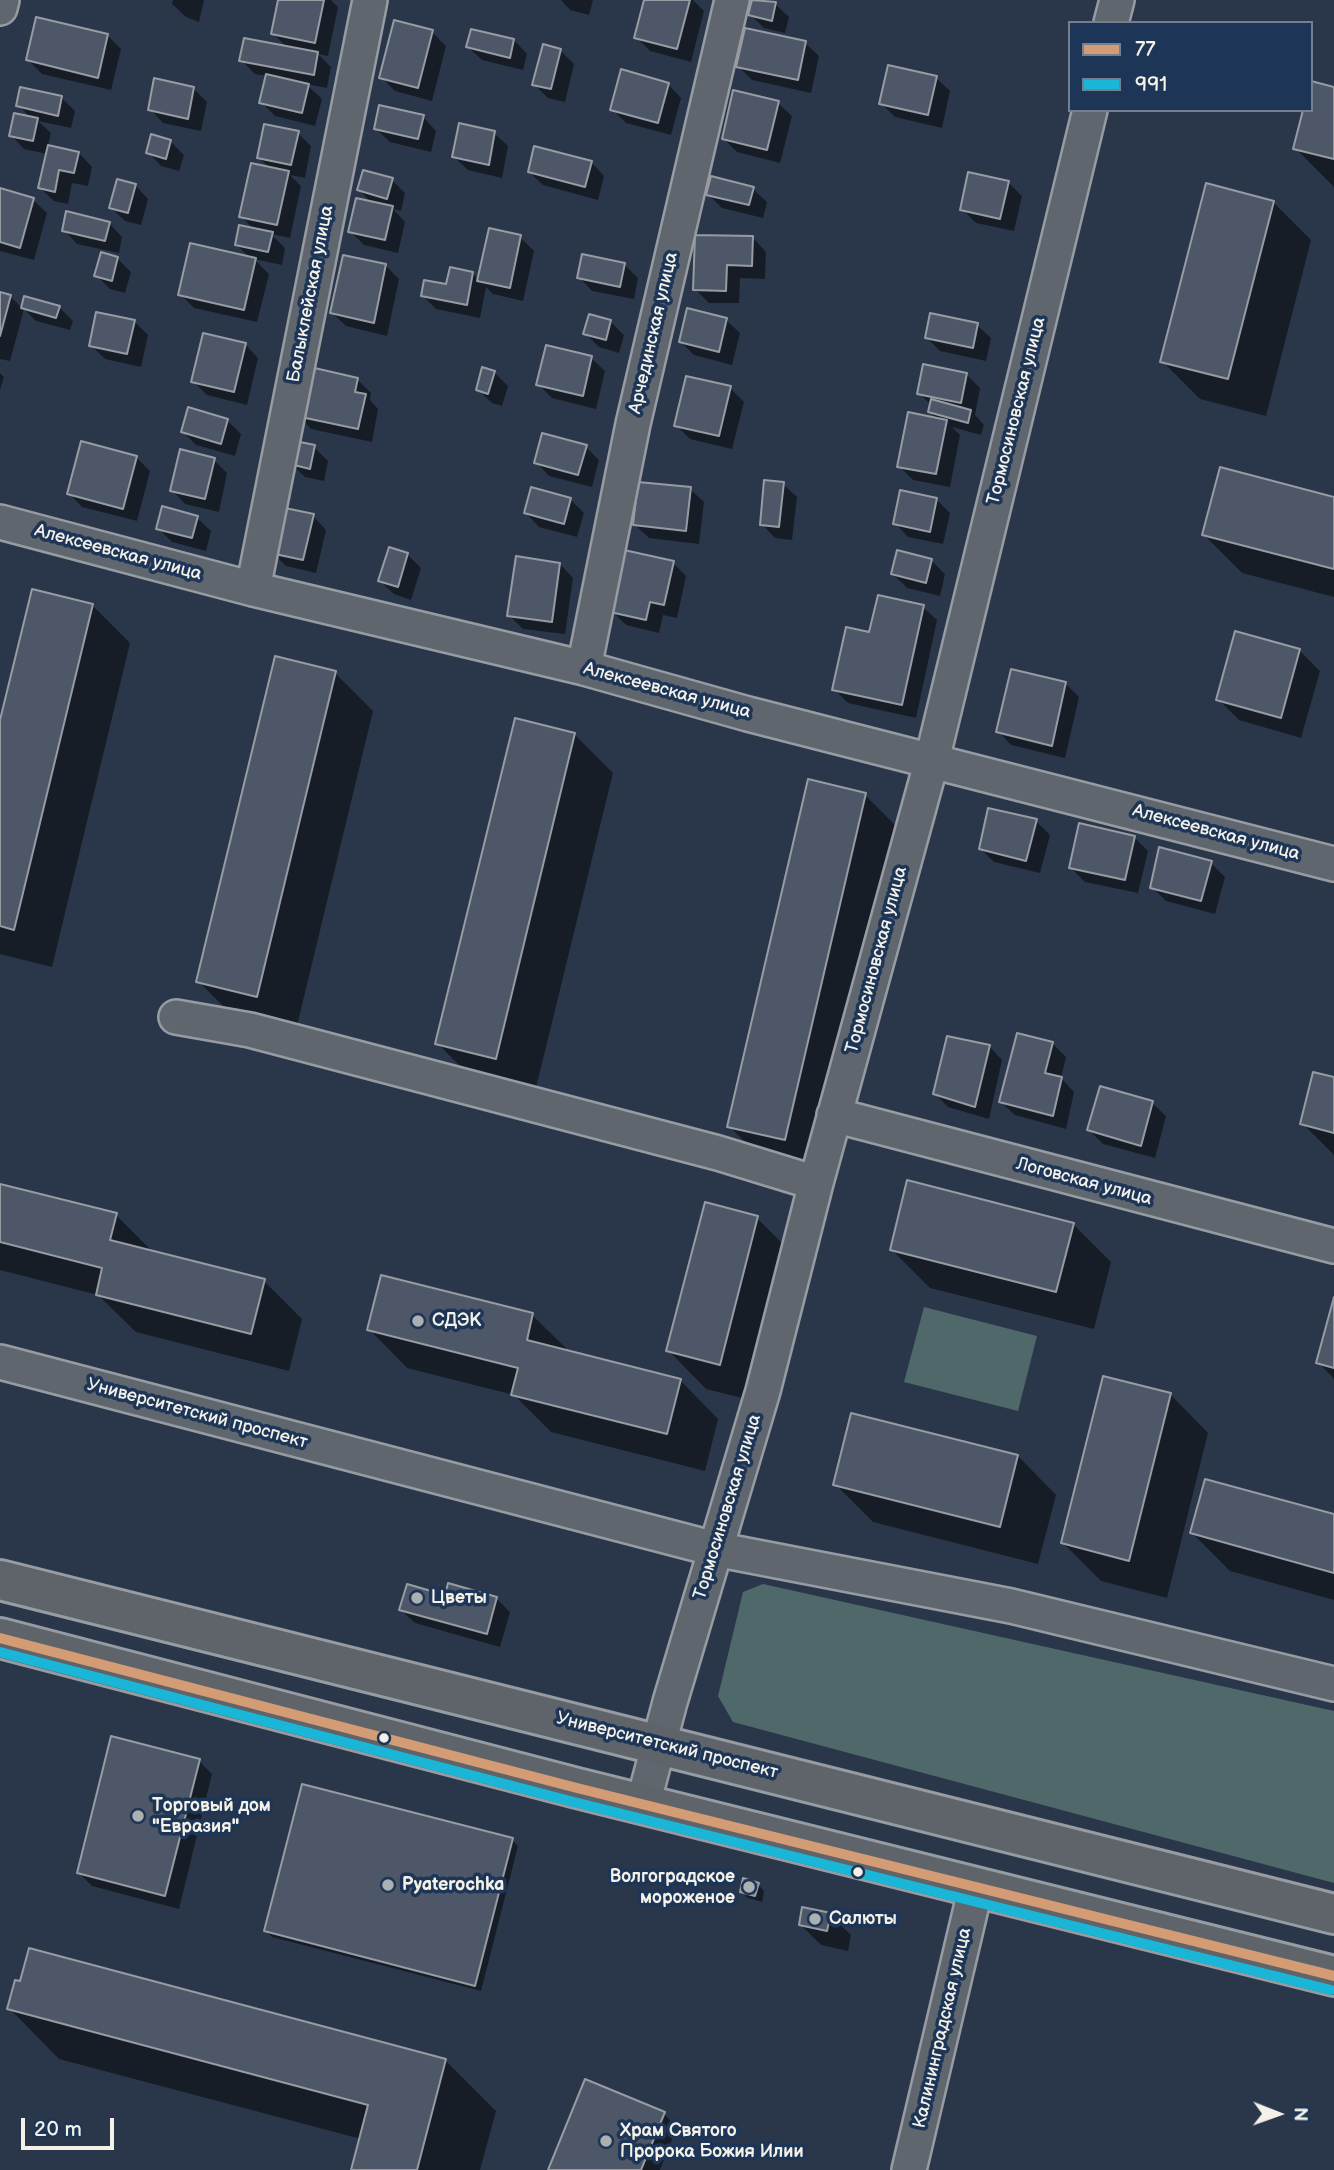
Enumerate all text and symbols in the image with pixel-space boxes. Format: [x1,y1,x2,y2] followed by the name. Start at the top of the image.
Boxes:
[1068,21,1313,112] legend
[1135,37,1156,62] text: 77
[1135,72,1167,97] text: 991
[283,204,339,384] street label: Балыклейская улица
[625,250,683,416] street label: Арчединская улица
[983,315,1051,507] street label: Тормосиновская улица
[32,520,204,586] street label: Алексеевская улица
[581,658,753,724] street label: Алексеевская улица
[1130,800,1302,866] street label: Алексеевская улица
[842,864,912,1056] street label: Тормосиновская улица
[1014,1153,1154,1211] street label: Логовская улица
[432,1310,481,1332] place label: СДЭК
[410,1313,426,1329] marker: СДЭК
[84,1374,310,1454] street label: Университетский проспект
[690,1412,766,1602] street label: Тормосиновская улица
[431,1587,487,1609] place label: Цветы
[409,1590,425,1606] marker: Цветы
[554,1708,780,1784] street label: Университетский проспект
[377,1731,391,1745] unlabelled marker
[152,1795,271,1838] place label: Торговый дом "Евразия"
[130,1808,146,1824] marker: Торговый дом "Евразия"
[851,1865,865,1879] unlabelled marker
[610,1866,735,1909] place label: Волгоградское мороженое
[402,1874,504,1896] place label: Pyaterochka
[380,1877,396,1893] marker: Pyaterochka
[741,1879,757,1895] marker: Волгоградское мороженое
[829,1908,897,1930] place label: Салюты
[807,1911,823,1927] marker: Салюты
[909,1926,977,2130] street label: Калининградская улица
[1243,2079,1313,2149] north arrow
[24,2104,117,2148] scale bar
[1288,2107,1311,2122] text: N
[34,2117,82,2142] text: 20 m
[620,2120,804,2162] place label: Храм Святого Пророка Божия Илии
[598,2133,614,2149] marker: Храм Святого Пророка Божия Илии

